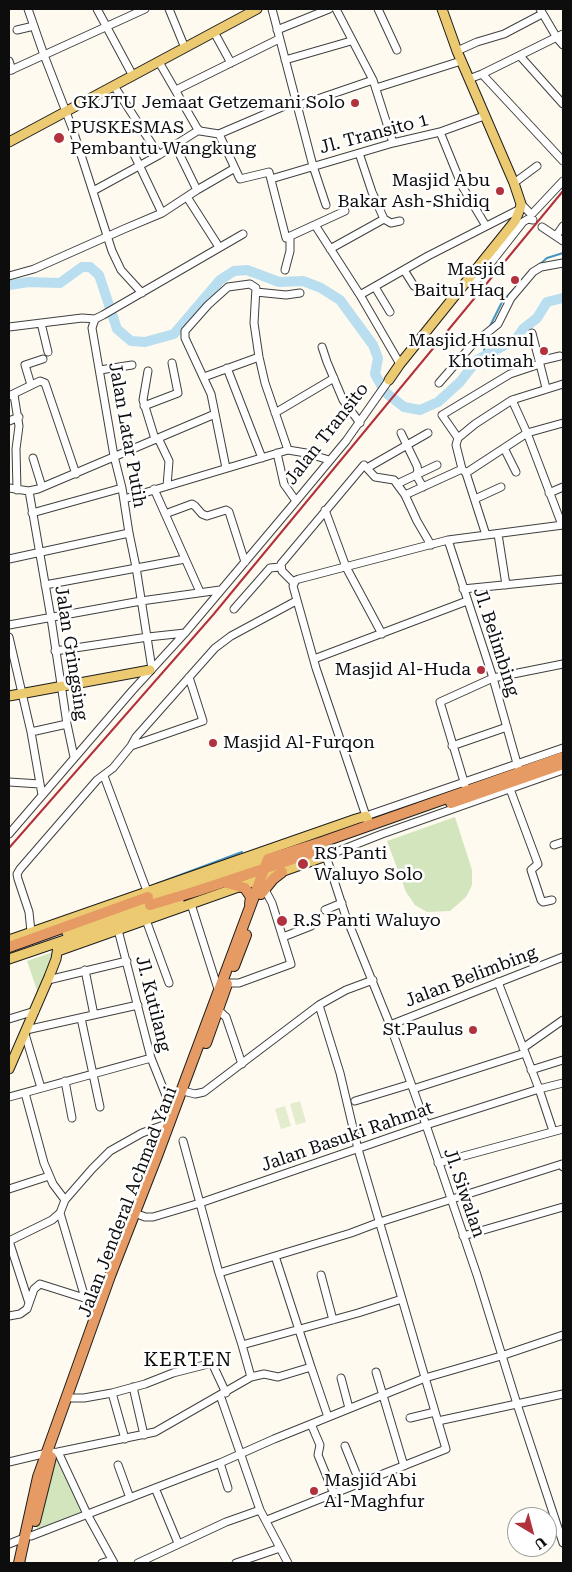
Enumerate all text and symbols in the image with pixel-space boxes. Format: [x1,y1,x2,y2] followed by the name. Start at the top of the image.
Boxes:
[73,92,345,114] place label: GKJTU Jemaat Getzemani Solo
[349,97,361,109] marker: GKJTU Jemaat Getzemani Solo
[317,109,431,159] street label: Jl. Transito 1
[70,117,256,160] place label: PUSKESMAS Pembantu Wangkung
[52,131,66,145] marker: PUSKESMAS Pembantu Wangkung
[338,170,490,212] place label: Masjid Abu Bakar Ash-Shidiq
[494,185,506,197] marker: Masjid Abu Bakar Ash-Shidiq
[414,259,505,302] place label: Masjid Baitul Haq
[509,274,521,286] marker: Masjid Baitul Haq
[409,330,534,372] place label: Masjid Husnul Khotimah
[538,345,550,357] marker: Masjid Husnul Khotimah
[104,361,150,509] street label: Jalan Latar Putih
[281,379,373,489] street label: Jalan Transito
[50,584,92,722] street label: Jalan Gringsing
[468,585,524,699] street label: Jl. Belimbing
[335,659,471,681] place label: Masjid Al-Huda
[475,664,487,676] marker: Masjid Al-Huda
[223,732,375,754] place label: Masjid Al-Furqon
[207,737,219,749] marker: Masjid Al-Furqon
[314,843,423,886] place label: RS Panti Waluyo Solo
[296,857,310,871] marker: RS Panti Waluyo Solo
[293,910,441,932] place label: R.S Panti Waluyo
[275,914,289,928] marker: R.S Panti Waluyo
[402,942,540,1012] street label: Jalan Belimbing
[131,954,175,1054] street label: Jl. Kutilang
[383,1019,463,1041] place label: St.Paulus
[467,1024,479,1036] marker: St.Paulus
[74,1084,182,1320] street label: Jalan Jenderal Achmad Yani
[258,1097,436,1177] street label: Jalan Basuki Rahmat
[439,1145,489,1241] street label: Jl. Siwalan
[143,1348,233,1372] district label: KERTEN
[324,1470,425,1512] place label: Masjid Abi Al-Maghfur
[308,1485,320,1497] marker: Masjid Abi Al-Maghfur
[507,1507,557,1557] north arrow
[531,1534,550,1553] text: U

